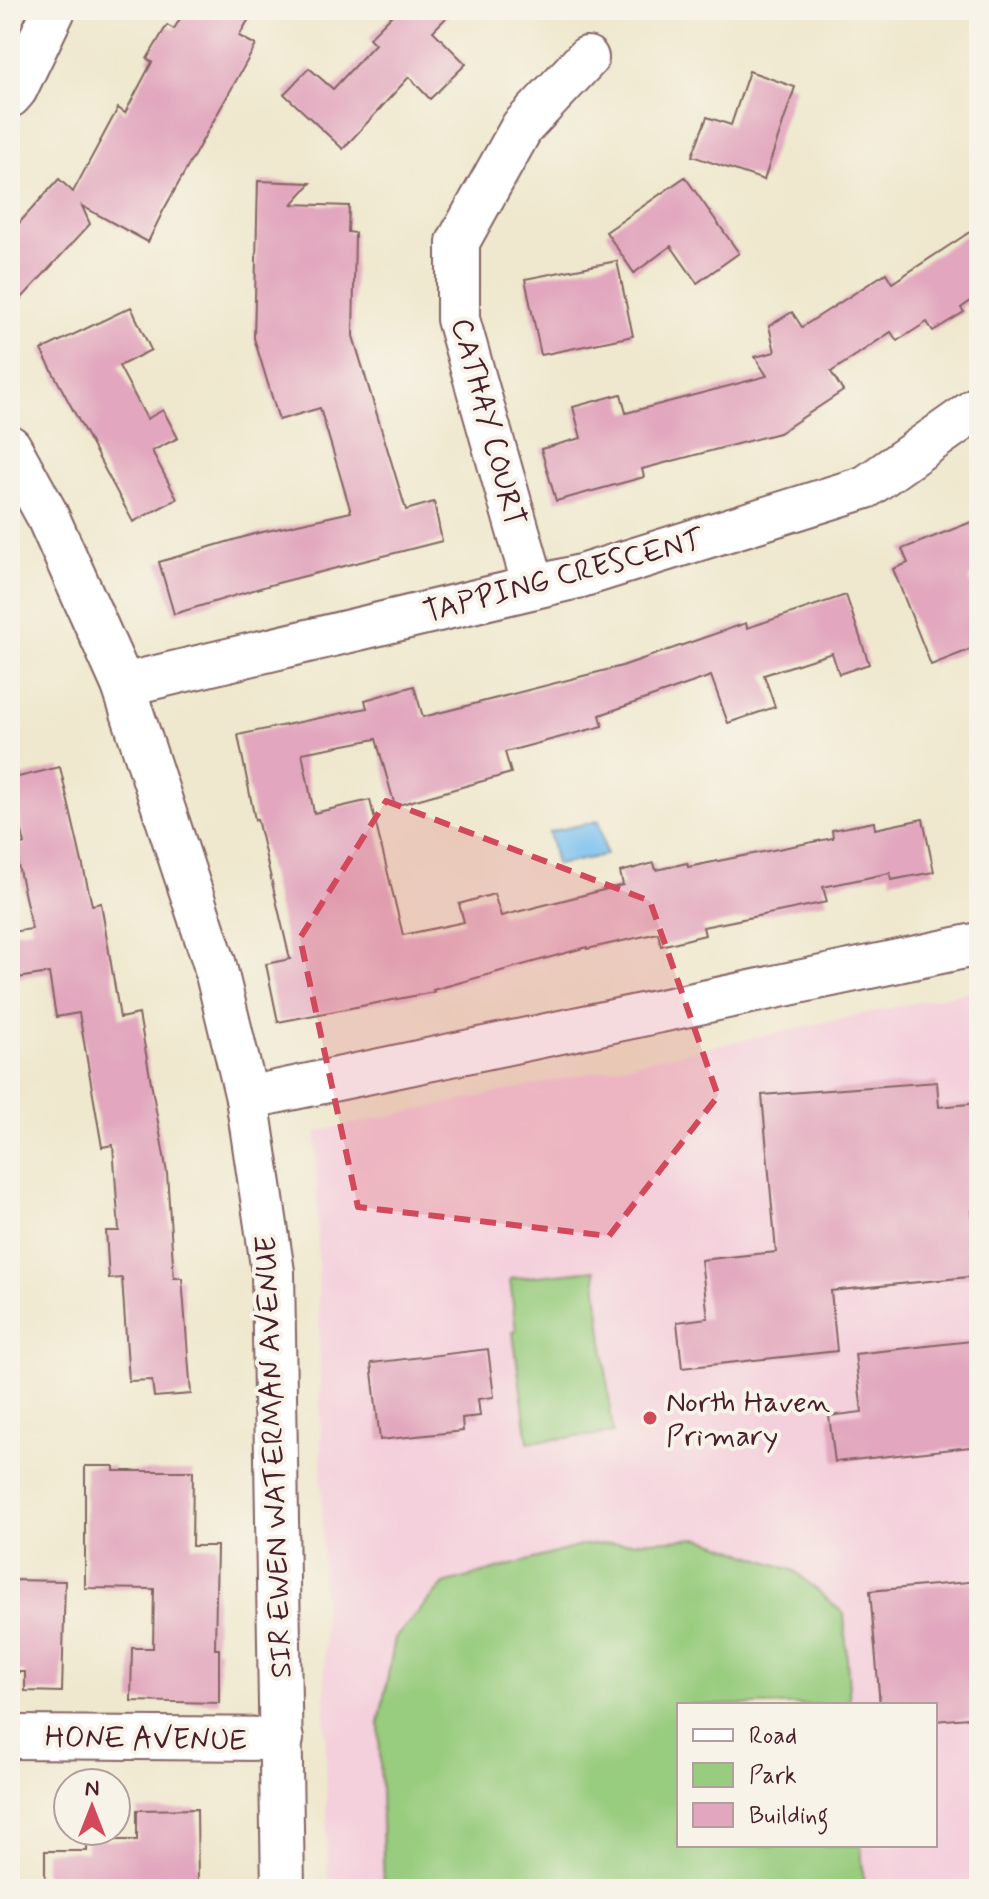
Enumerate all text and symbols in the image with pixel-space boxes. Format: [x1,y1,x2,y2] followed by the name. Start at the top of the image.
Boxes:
[441,314,534,531] street label: CATHAY COURT
[419,520,709,633] street label: TAPPING CRESCENT
[247,1235,302,1679] street label: SIR EWEN WATERMAN AVENUE
[666,1383,831,1456] place label: North Haven Primary
[641,1409,659,1427] marker: North Haven Primary
[677,1703,937,1847] legend
[45,1718,247,1761] street label: HONE AVENUE
[749,1721,797,1752] text: Road
[749,1761,797,1792] text: Park
[52,1767,132,1847] north arrow
[85,1775,99,1803] text: N
[749,1801,829,1835] text: Building

